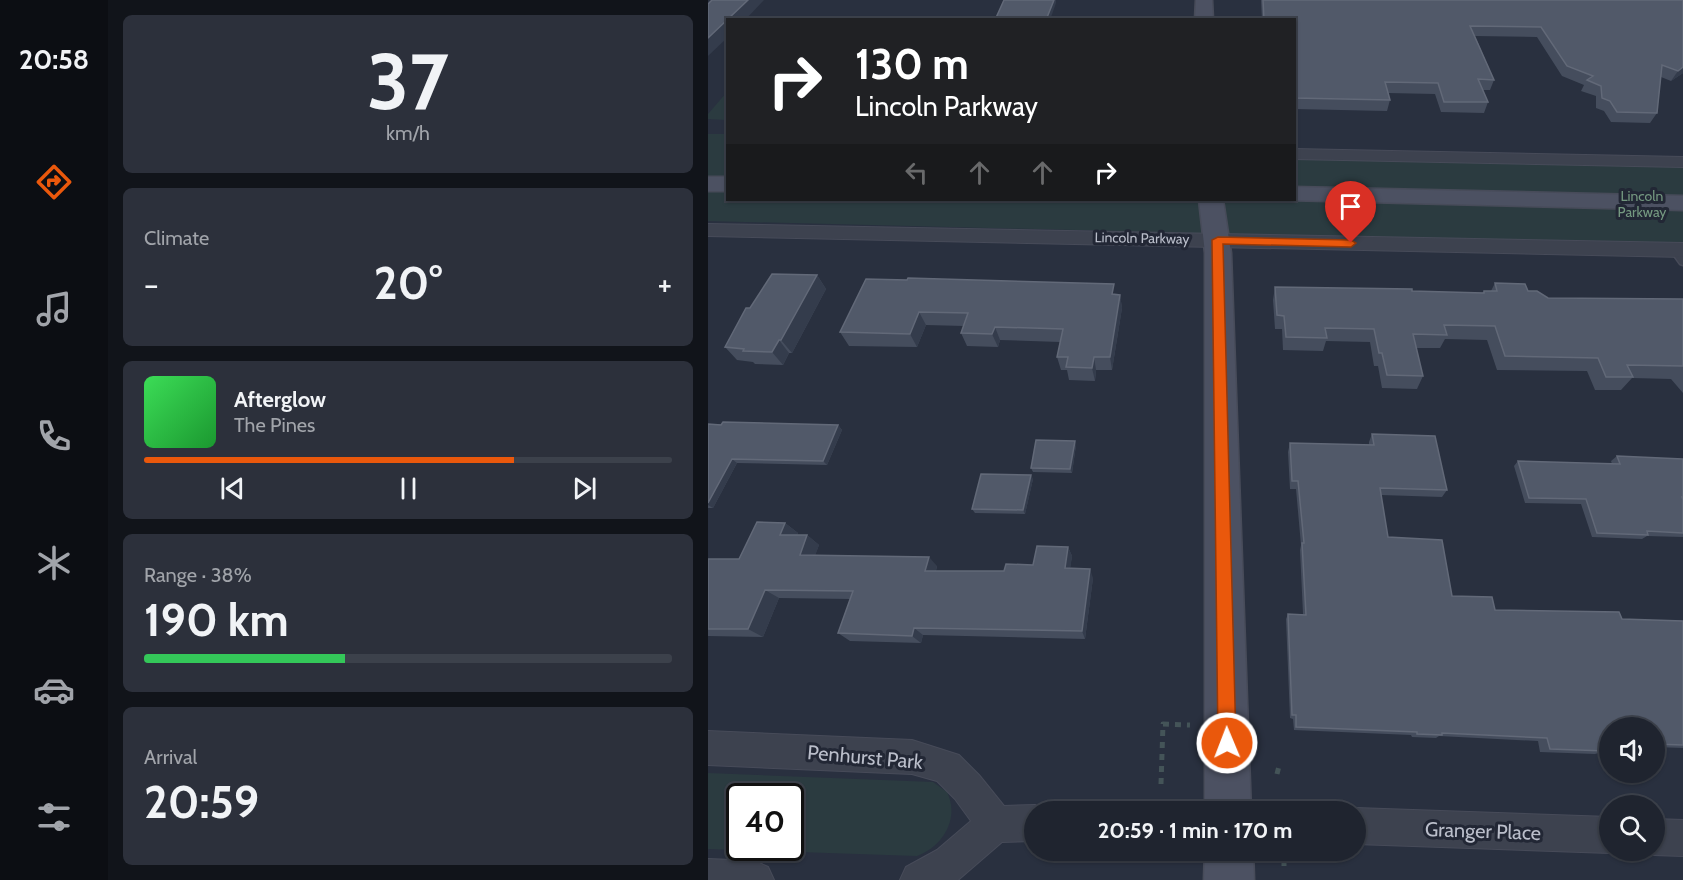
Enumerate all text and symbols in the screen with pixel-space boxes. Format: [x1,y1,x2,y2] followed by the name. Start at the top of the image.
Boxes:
[367,34,449,129] text: 37
[855,38,969,90] text: 130 m
[756,42,834,120] icon: right
[19,43,89,76] text: 20:58
[855,90,1038,123] text: Lincoln Parkway
[386,121,430,145] text: km/h
[900,156,933,189] icon: left
[963,156,996,189] icon: ahead
[1026,156,1059,189] icon: ahead
[1089,156,1122,189] icon: right
[33,161,75,203] icon: directions
[1325,181,1376,243] pin
[1618,187,1666,221] park label: Lincoln Parkway
[1334,190,1367,223] icon: arrive
[144,226,209,250] text: Climate
[1094,228,1190,248] street label: Lincoln Parkway
[374,256,442,310] text: 20°
[144,264,159,304] text: −
[657,264,672,304] text: +
[33,288,75,330] icon: music
[234,386,326,413] text: Afterglow
[234,413,315,437] text: The Pines
[33,415,75,457] icon: phone
[216,472,249,505] icon: previous
[392,472,425,505] icon: pause
[568,472,601,505] icon: next
[33,542,75,584] icon: climate
[144,563,252,587] text: Range · 38%
[144,593,289,647] text: 190 km
[33,669,75,711] icon: car
[1195,711,1259,775] position arrow
[1599,717,1665,861] map controls
[1599,717,1665,783] button: sound
[806,740,924,774] street label: Penhurst Park
[144,745,197,769] text: Arrival
[144,775,259,829] text: 20:59
[726,783,804,861] speed limit sign: 40
[1599,795,1665,861] button: search
[33,796,75,838] icon: filters
[1098,817,1292,844] text: 20:59 · 1 min · 170 m
[1425,817,1541,845] street label: Granger Place

